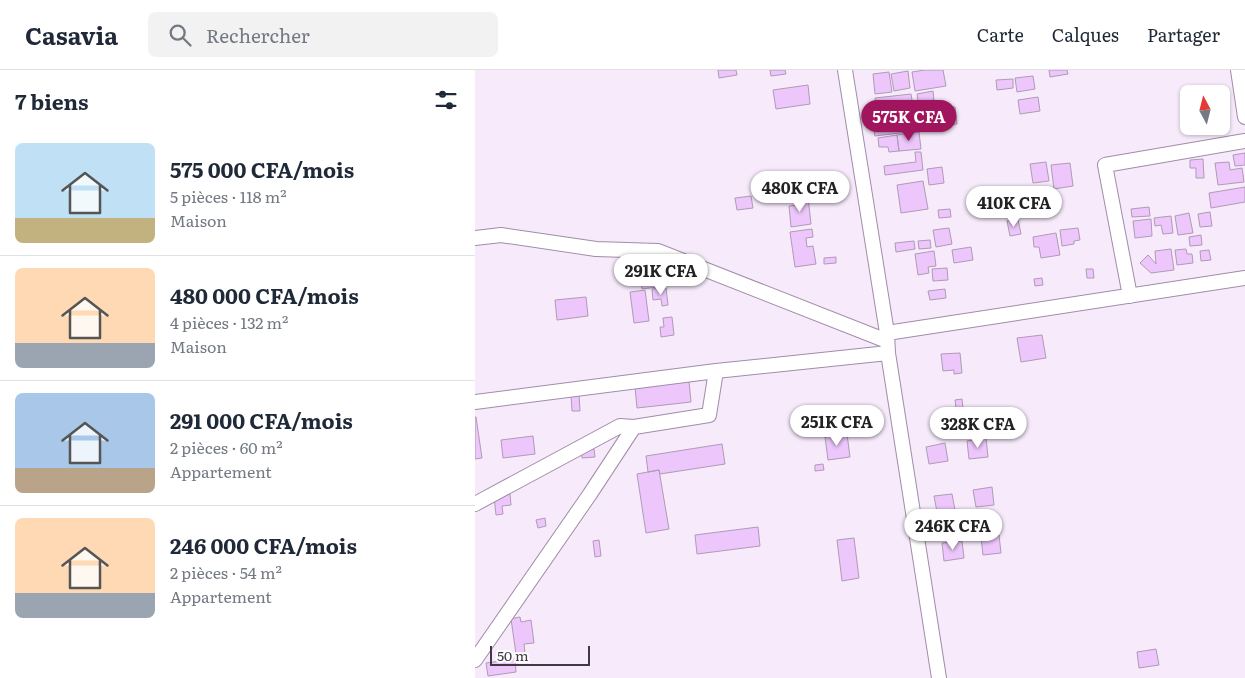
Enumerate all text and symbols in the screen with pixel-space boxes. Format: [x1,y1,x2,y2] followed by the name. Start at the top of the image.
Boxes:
[148,12,498,57] search box
[25,17,118,52] text: Casavia
[166,21,194,49] icon: search
[206,21,310,49] text: Rechercher
[977,21,1024,48] text: Carte
[1052,21,1119,48] text: Calques
[1147,21,1220,48] text: Partager
[15,85,88,116] text: 7 biens
[1180,85,1230,135] north arrow
[1180,85,1230,135] map controls
[432,86,460,114] icon: filters
[857,100,961,142] pin: 575K CFA
[872,104,946,128] text: 575K CFA
[170,153,354,184] text: 575 000 CFA/mois
[55,163,115,223] icon: home
[748,170,852,213] pin: 480K CFA
[762,175,838,199] text: 480K CFA
[170,184,287,208] text: 5 pièces · 118 m²
[962,186,1066,228] pin: 410K CFA
[977,190,1051,214] text: 410K CFA
[170,208,227,232] text: Maison
[609,254,713,296] pin: 291K CFA
[625,258,697,282] text: 291K CFA
[170,279,359,310] text: 480 000 CFA/mois
[55,288,115,348] icon: home
[170,310,288,334] text: 4 pièces · 132 m²
[170,334,227,358] text: Maison
[170,404,353,435] text: 291 000 CFA/mois
[785,404,889,447] pin: 251K CFA
[926,406,1030,449] pin: 328K CFA
[801,409,873,433] text: 251K CFA
[941,411,1015,435] text: 328K CFA
[55,413,115,473] icon: home
[170,435,283,459] text: 2 pièces · 60 m²
[170,459,272,483] text: Appartement
[901,508,1005,551] pin: 246K CFA
[915,513,991,537] text: 246K CFA
[170,529,357,560] text: 246 000 CFA/mois
[55,538,115,598] icon: home
[170,560,282,584] text: 2 pièces · 54 m²
[170,584,272,608] text: Appartement
[490,643,590,666] scale bar
[497,645,529,665] text: 50 m

